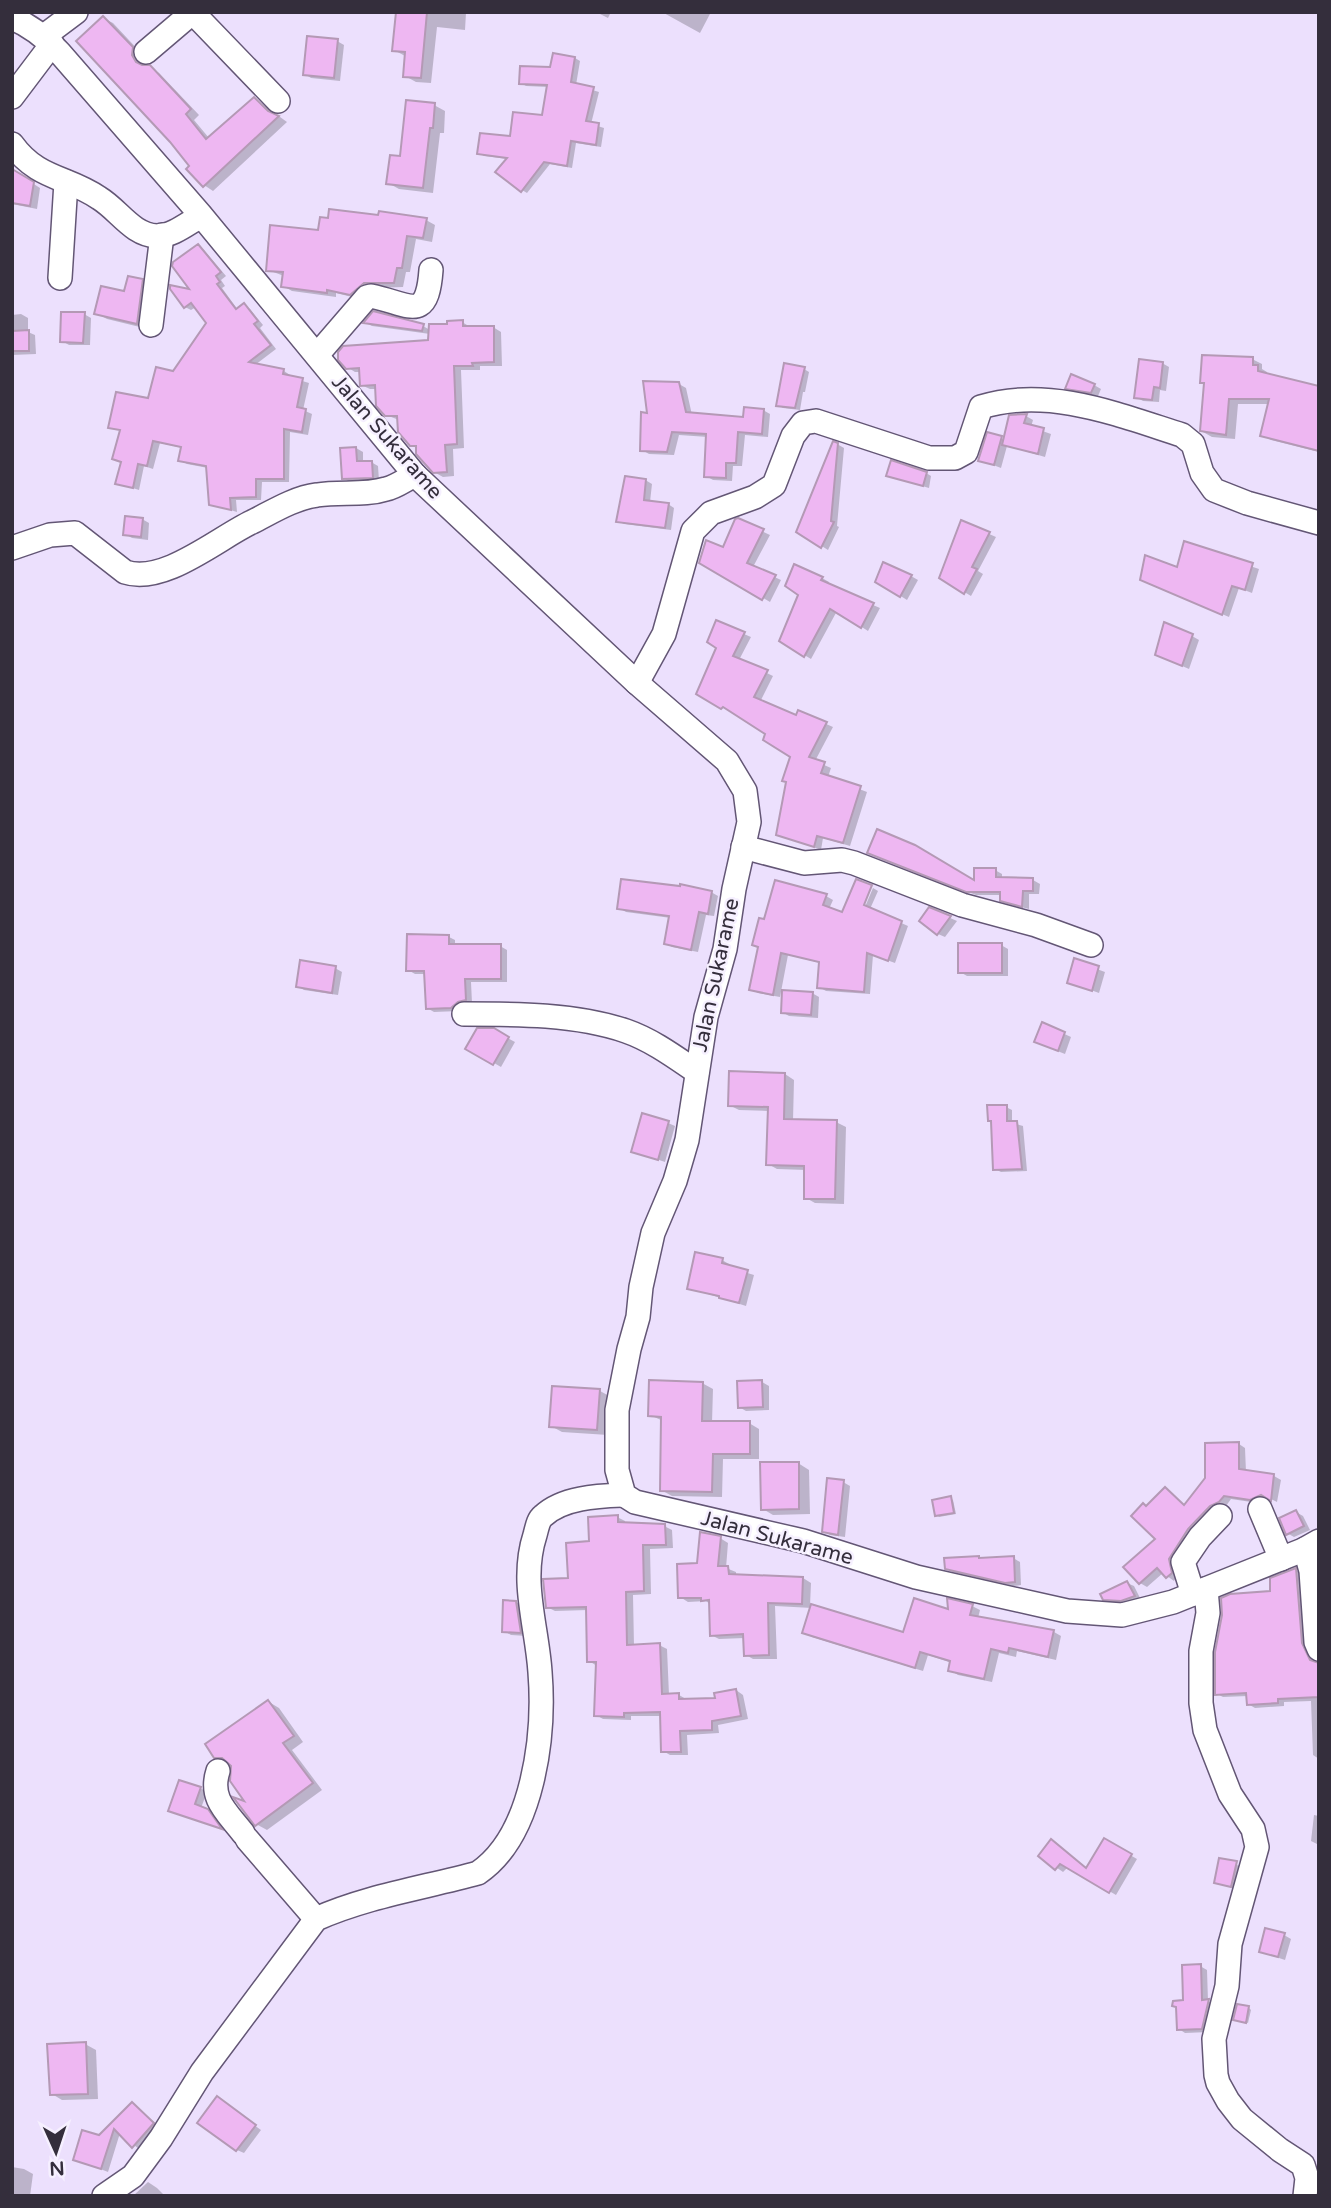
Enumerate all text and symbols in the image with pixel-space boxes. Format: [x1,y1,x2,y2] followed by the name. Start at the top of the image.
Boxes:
[326,370,448,504] street label: Jalan Sukarame
[688,896,745,1054] street label: Jalan Sukarame
[698,1506,856,1570] street label: Jalan Sukarame
[21,2117,91,2187] north arrow
[49,2157,65,2179] text: N

